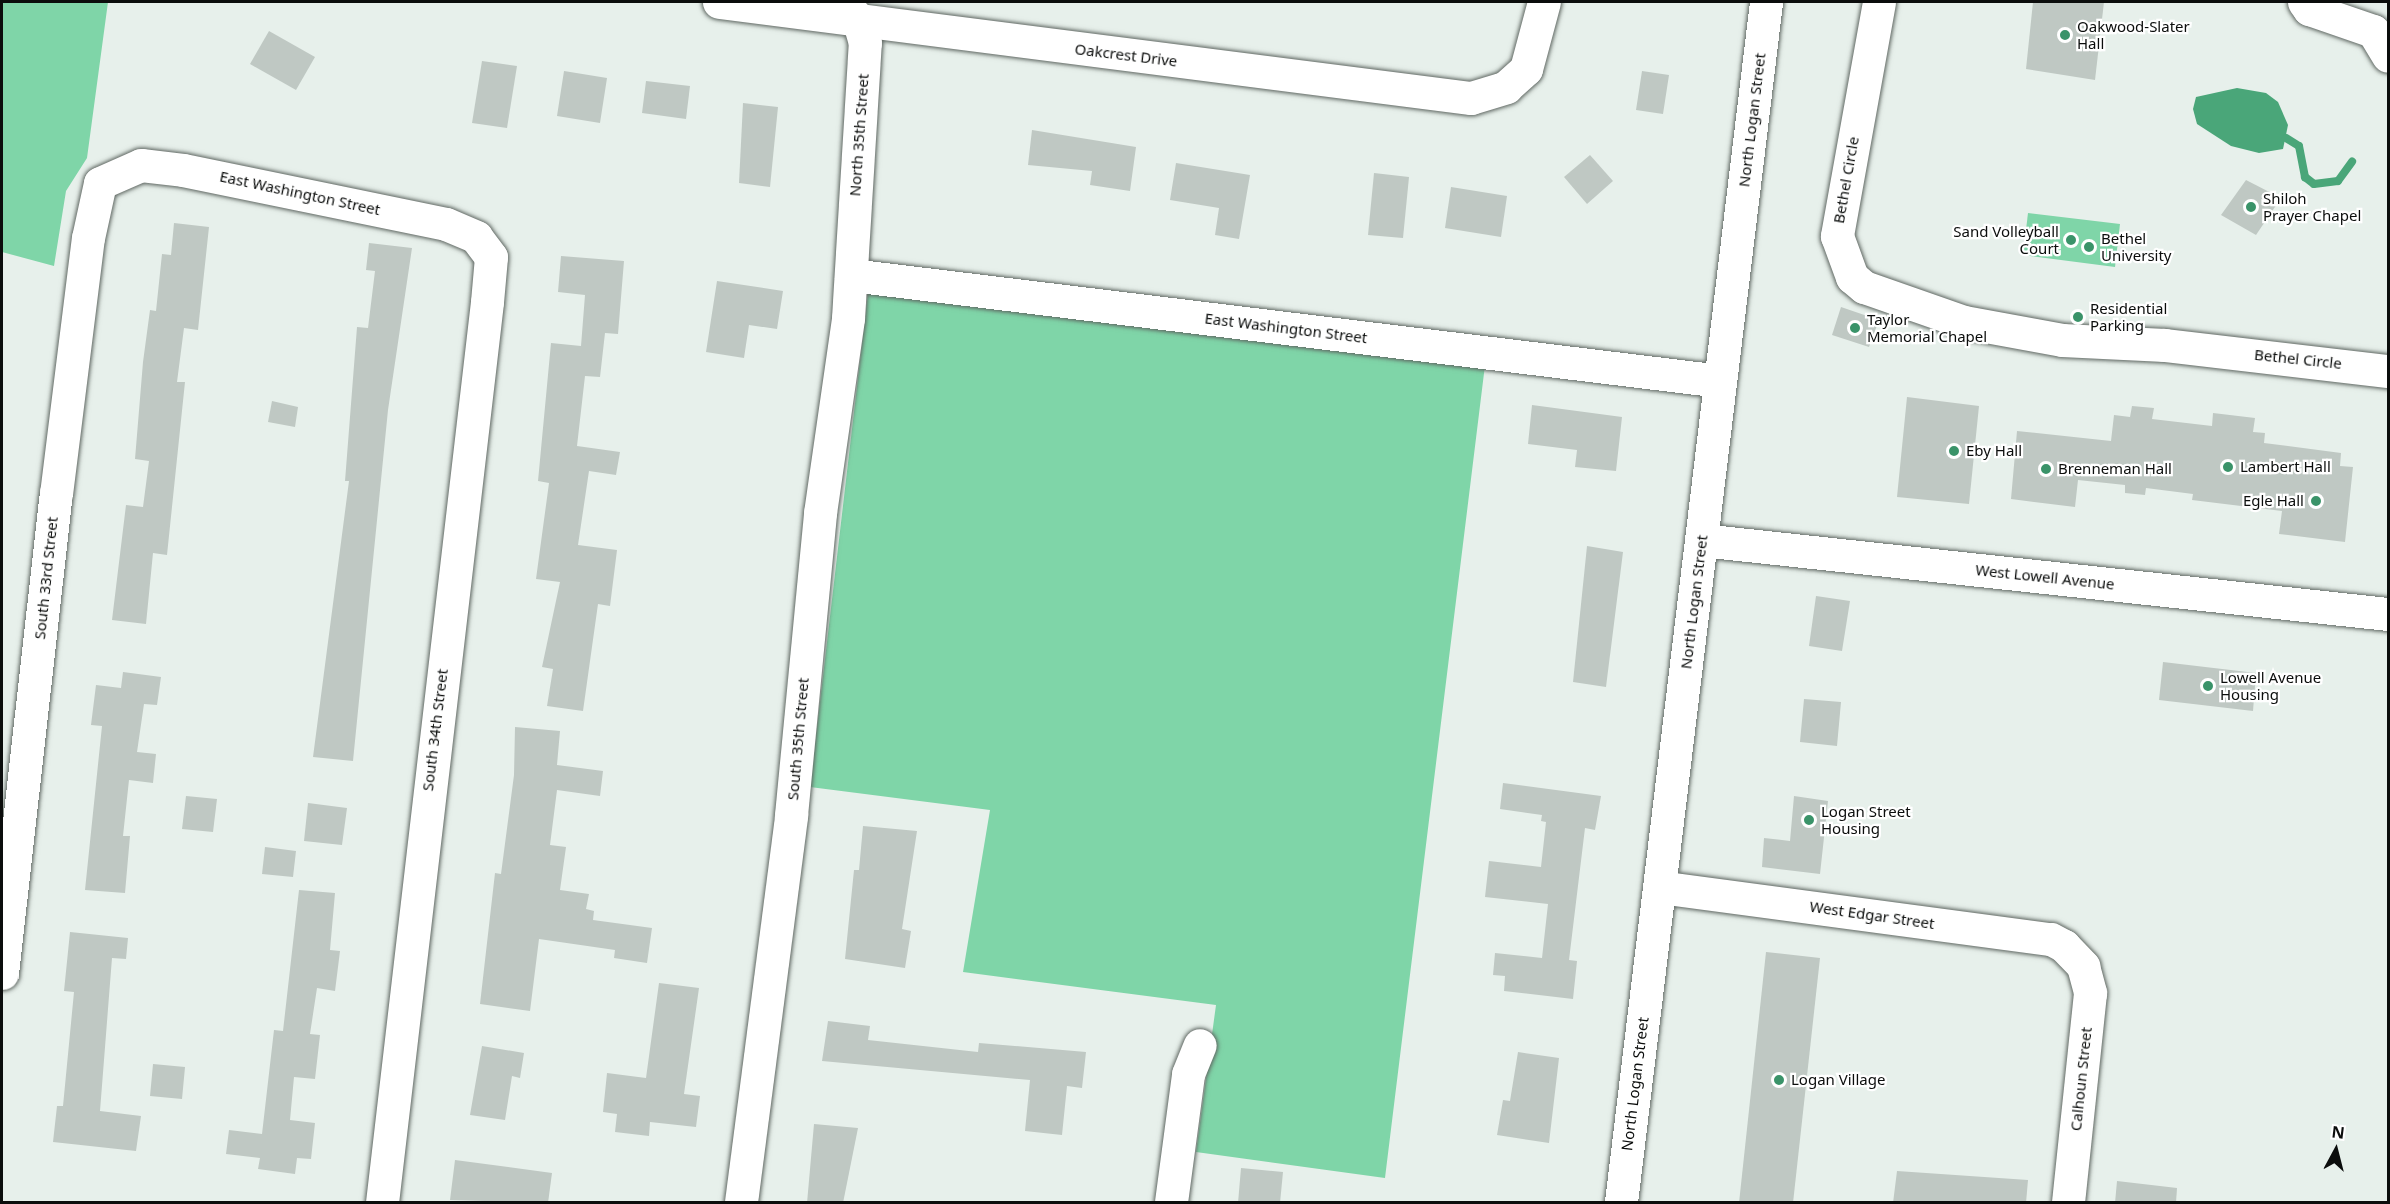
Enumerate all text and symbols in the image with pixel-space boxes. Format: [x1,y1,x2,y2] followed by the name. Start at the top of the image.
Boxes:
[2077,17,2190,52] place label: Oakwood-Slater Hall
[2058,28,2072,42] marker: Oakwood-Slater Hall
[1074,40,1178,70] street label: Oakcrest Drive
[1735,52,1769,188] street label: North Logan Street
[846,73,872,197] street label: North 35th Street
[1830,135,1862,225] street label: Bethel Circle
[218,167,382,219] street label: East Washington Street
[2263,189,2361,224] place label: Shiloh Prayer Chapel
[2244,200,2258,214] marker: Shiloh Prayer Chapel
[1953,222,2059,257] place label: Sand Volleyball Court
[2101,229,2171,264] place label: Bethel University
[2064,233,2078,247] marker: Sand Volleyball Court
[2082,240,2096,254] marker: Bethel University
[2090,299,2167,334] place label: Residential Parking
[1204,309,1368,347] street label: East Washington Street
[1867,310,1987,345] place label: Taylor Memorial Chapel
[2071,310,2085,324] marker: Residential Parking
[1848,321,1862,335] marker: Taylor Memorial Chapel
[2253,345,2343,373] street label: Bethel Circle
[1966,442,2022,460] place label: Eby Hall
[1947,444,1961,458] marker: Eby Hall
[2240,458,2331,476] place label: Lambert Hall
[2058,460,2172,478] place label: Brenneman Hall
[2221,460,2235,474] marker: Lambert Hall
[2039,462,2053,476] marker: Brenneman Hall
[2243,492,2304,510] place label: Egle Hall
[2309,494,2323,508] marker: Egle Hall
[31,516,61,640] street label: South 33rd Street
[1677,534,1711,670] street label: North Logan Street
[1975,561,2115,593] street label: West Lowell Avenue
[419,668,451,792] street label: South 34th Street
[2220,668,2321,703] place label: Lowell Avenue Housing
[784,677,812,801] street label: South 35th Street
[2201,679,2215,693] marker: Lowell Avenue Housing
[1821,802,1911,837] place label: Logan Street Housing
[1802,813,1816,827] marker: Logan Street Housing
[1808,897,1936,933] street label: West Edgar Street
[1618,1016,1652,1152] street label: North Logan Street
[2067,1026,2095,1132] street label: Calhoun Street
[1791,1071,1885,1089] place label: Logan Village
[1772,1073,1786,1087] marker: Logan Village
[2306,1120,2366,1180] north arrow
[2330,1120,2346,1144] text: N

